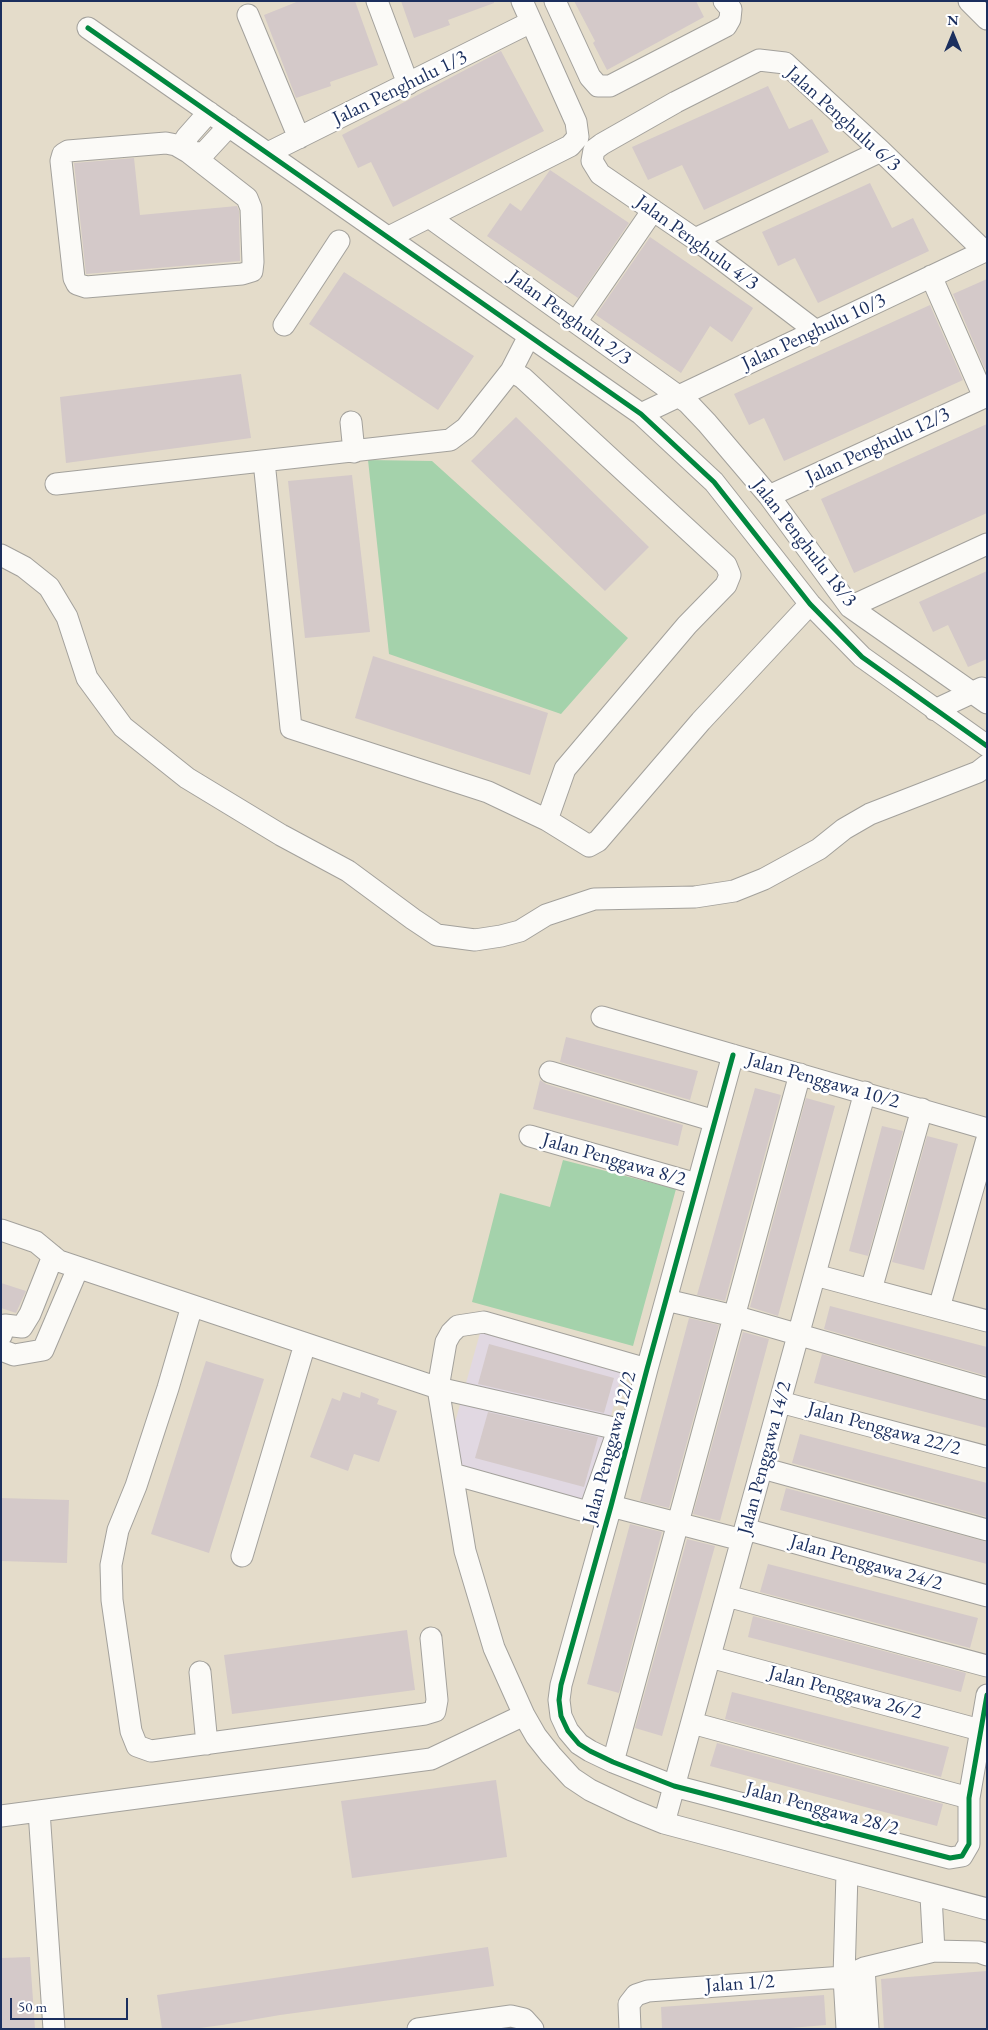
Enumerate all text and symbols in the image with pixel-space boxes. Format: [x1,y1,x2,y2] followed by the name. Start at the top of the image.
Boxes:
[928,10,978,60] north arrow
[947,11,959,29] text: N
[329,45,471,131] street label: Jalan Penghulu 1/3
[781,61,905,177] street label: Jalan Penghulu 6/3
[631,190,763,296] street label: Jalan Penghulu 4/3
[504,265,636,371] street label: Jalan Penghulu 2/3
[738,288,890,376] street label: Jalan Penghulu 10/3
[802,402,954,490] street label: Jalan Penghulu 12/3
[746,474,862,612] street label: Jalan Penghulu 18/3
[744,1048,902,1114] street label: Jalan Penggawa 10/2
[540,1128,688,1192] street label: Jalan Penggawa 8/2
[578,1369,642,1527] street label: Jalan Penggawa 12/2
[733,1379,797,1537] street label: Jalan Penggawa 14/2
[805,1397,963,1461] street label: Jalan Penggawa 22/2
[787,1530,945,1596] street label: Jalan Penggawa 24/2
[766,1661,924,1725] street label: Jalan Penggawa 26/2
[743,1777,901,1841] street label: Jalan Penggawa 28/2
[705,1970,775,1998] street label: Jalan 1/2
[12,1988,130,2020] scale bar
[18,1997,47,2016] text: 50 m

